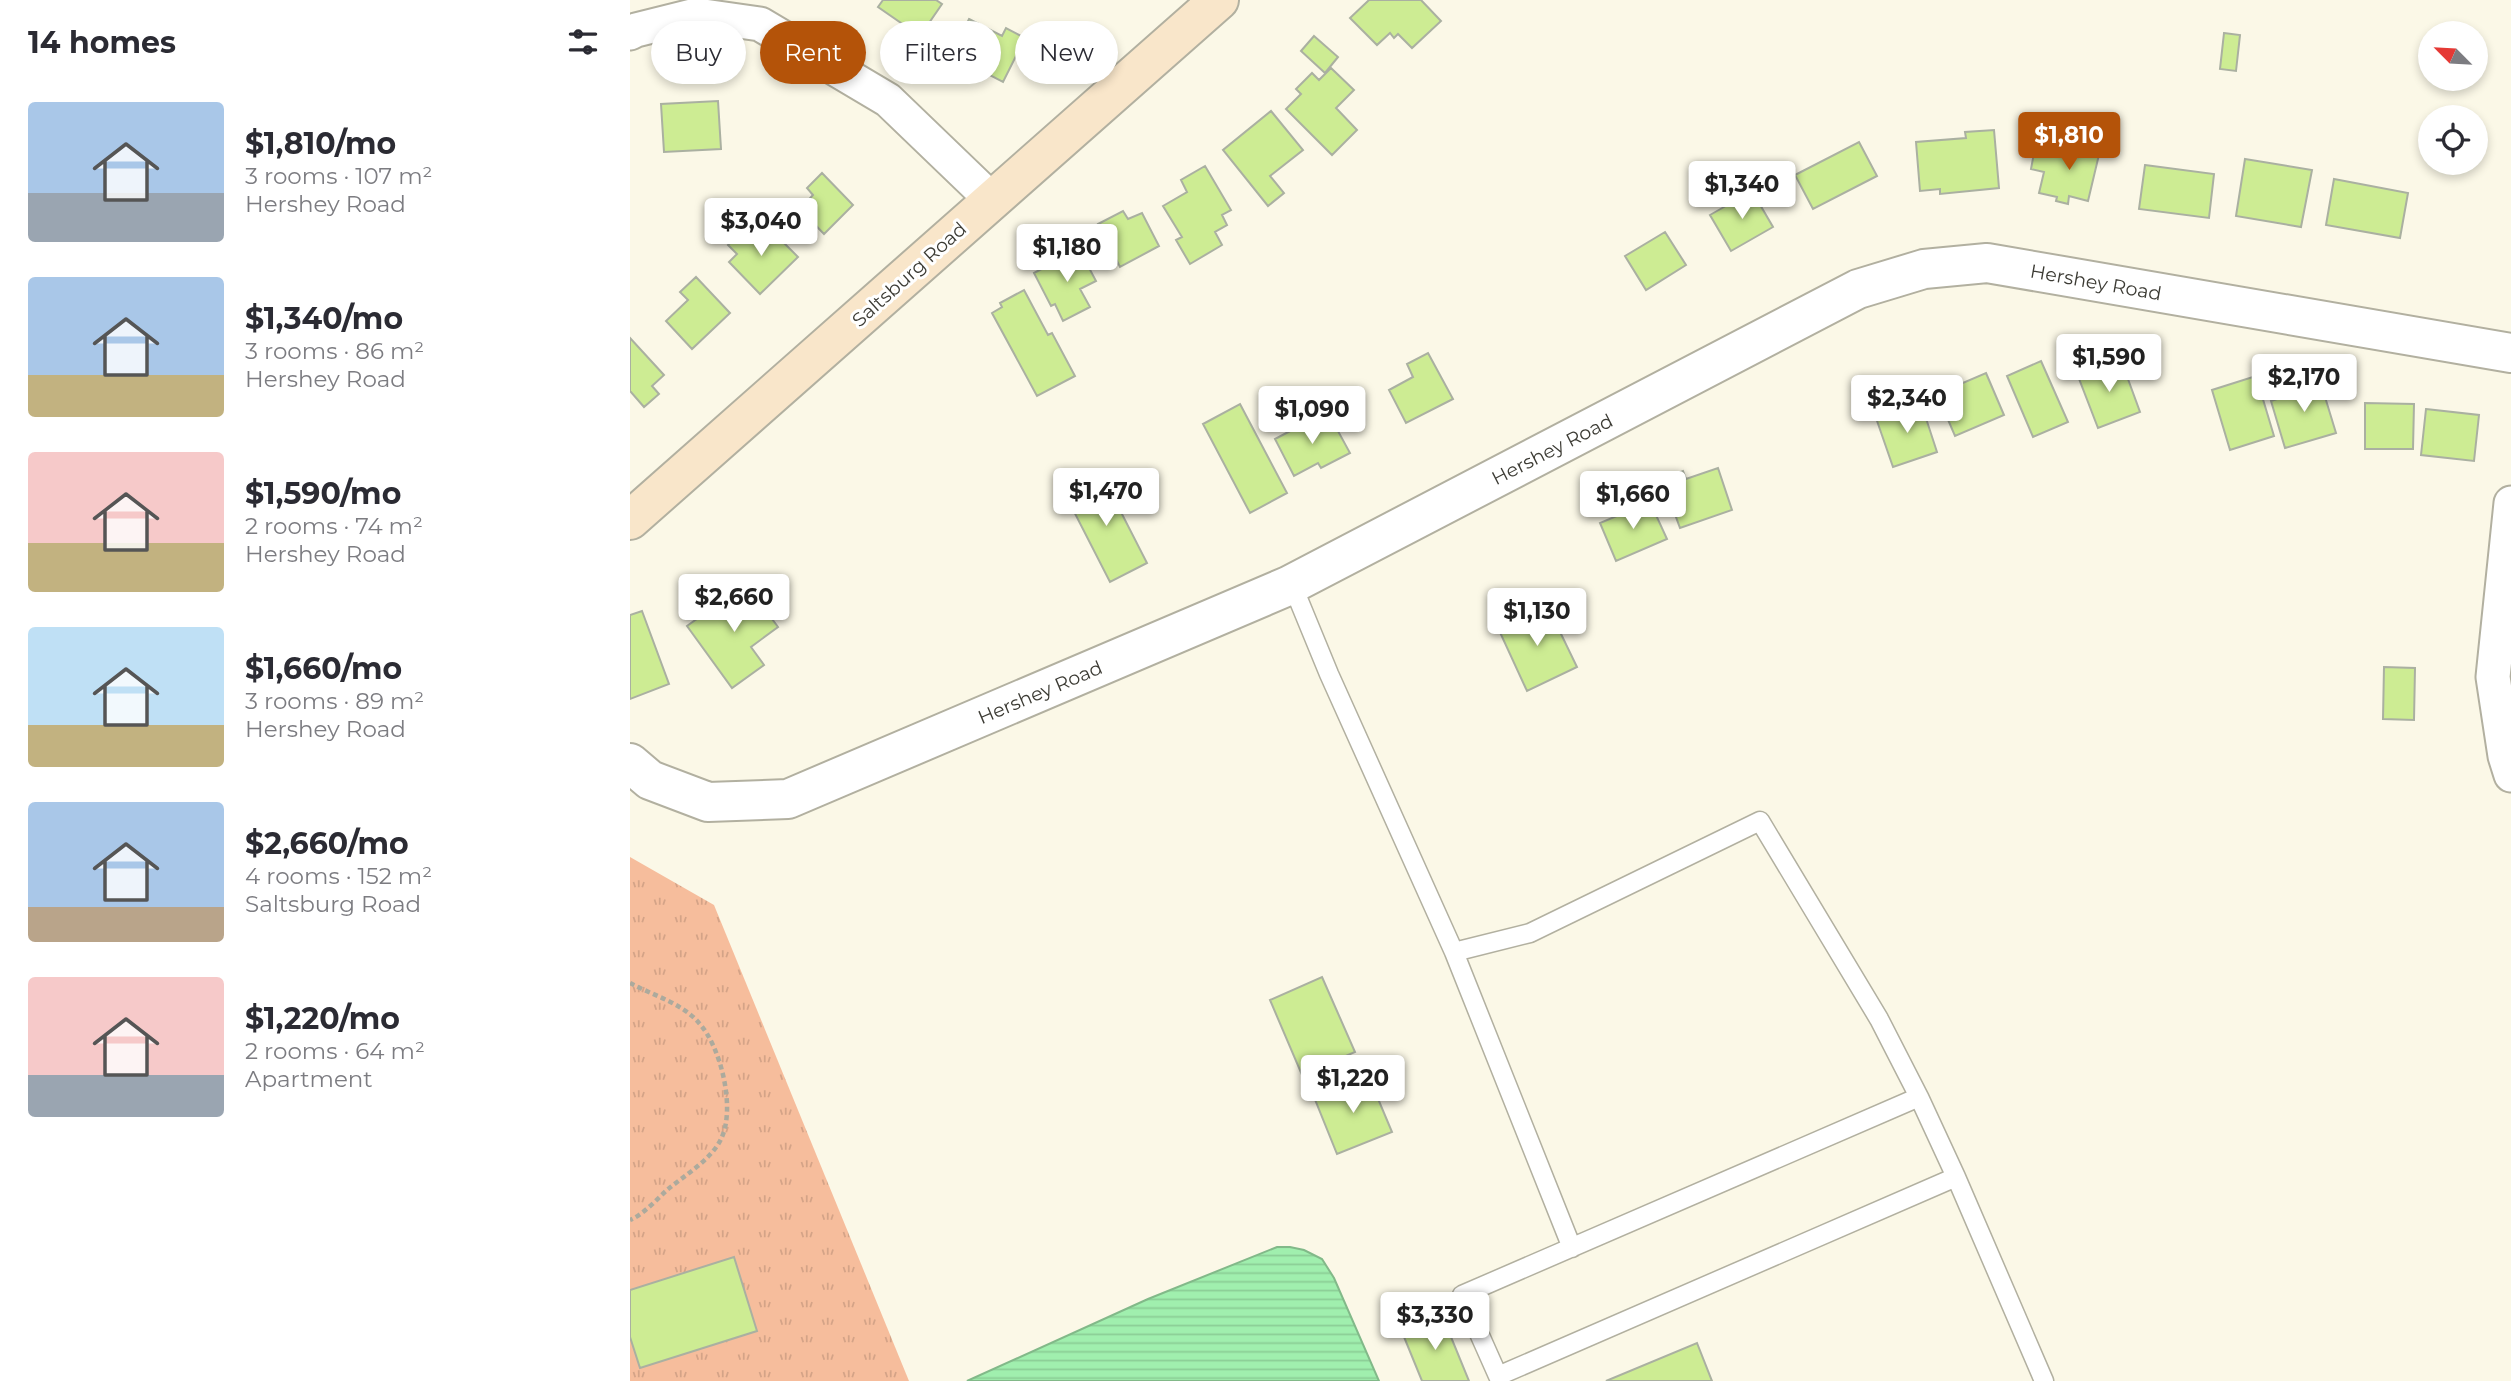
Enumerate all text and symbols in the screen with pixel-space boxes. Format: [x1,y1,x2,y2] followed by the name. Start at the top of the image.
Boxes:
[651,21,746,84] chip: Buy
[760,21,866,84] chip: Rent
[880,21,1001,84] chip: Filters
[1015,21,1118,84] chip: New
[2418,21,2488,91] north arrow
[2418,21,2488,175] map controls
[564,23,602,61] icon: filters
[28,24,176,61] text: 14 homes
[2418,105,2488,175] button: locate
[2012,113,2126,172] pin: $1,810
[2034,121,2104,149] text: $1,810
[245,125,396,162] text: $1,810/mo
[84,130,168,214] icon: home
[245,162,432,190] text: 3 rooms · 107 m²
[1685,162,1799,221] pin: $1,340
[1705,170,1779,198] text: $1,340
[245,190,406,218] text: Hershey Road
[704,198,818,258] pin: $3,040
[720,207,802,235] text: $3,040
[848,217,971,332] street label: Saltsburg Road
[1010,224,1124,284] pin: $1,180
[1033,233,1101,261] text: $1,180
[2028,260,2163,305] street label: Hershey Road
[245,300,403,337] text: $1,340/mo
[84,305,168,389] icon: home
[2052,334,2166,394] pin: $1,590
[245,337,424,365] text: 3 rooms · 86 m²
[2072,343,2146,371] text: $1,590
[2247,354,2361,414] pin: $2,170
[2268,363,2340,391] text: $2,170
[245,365,406,393] text: Hershey Road
[1850,376,1964,435] pin: $2,340
[1867,384,1947,412] text: $2,340
[1255,386,1369,446] pin: $1,090
[1274,395,1350,423] text: $1,090
[1488,409,1617,490] street label: Hershey Road
[1049,468,1163,528] pin: $1,470
[1576,472,1690,531] pin: $1,660
[245,475,401,512] text: $1,590/mo
[1069,477,1143,505] text: $1,470
[84,480,168,564] icon: home
[1596,480,1670,508] text: $1,660
[245,512,423,540] text: 2 rooms · 74 m²
[245,540,406,568] text: Hershey Road
[677,574,791,634] pin: $2,660
[694,583,774,611] text: $2,660
[1480,588,1594,648] pin: $1,130
[1503,597,1571,625] text: $1,130
[245,650,402,687] text: $1,660/mo
[84,655,168,739] icon: home
[975,656,1106,729] street label: Hershey Road
[245,687,424,715] text: 3 rooms · 89 m²
[245,715,406,743] text: Hershey Road
[245,825,409,862] text: $2,660/mo
[84,830,168,914] icon: home
[245,862,432,890] text: 4 rooms · 152 m²
[245,890,421,918] text: Saltsburg Road
[245,1000,400,1037] text: $1,220/mo
[84,1005,168,1089] icon: home
[245,1037,425,1065] text: 2 rooms · 64 m²
[1296,1056,1410,1115] pin: $1,220
[1317,1064,1389,1092] text: $1,220
[245,1065,373,1093] text: Apartment
[1378,1292,1492,1352] pin: $3,330
[1396,1301,1474,1329] text: $3,330

